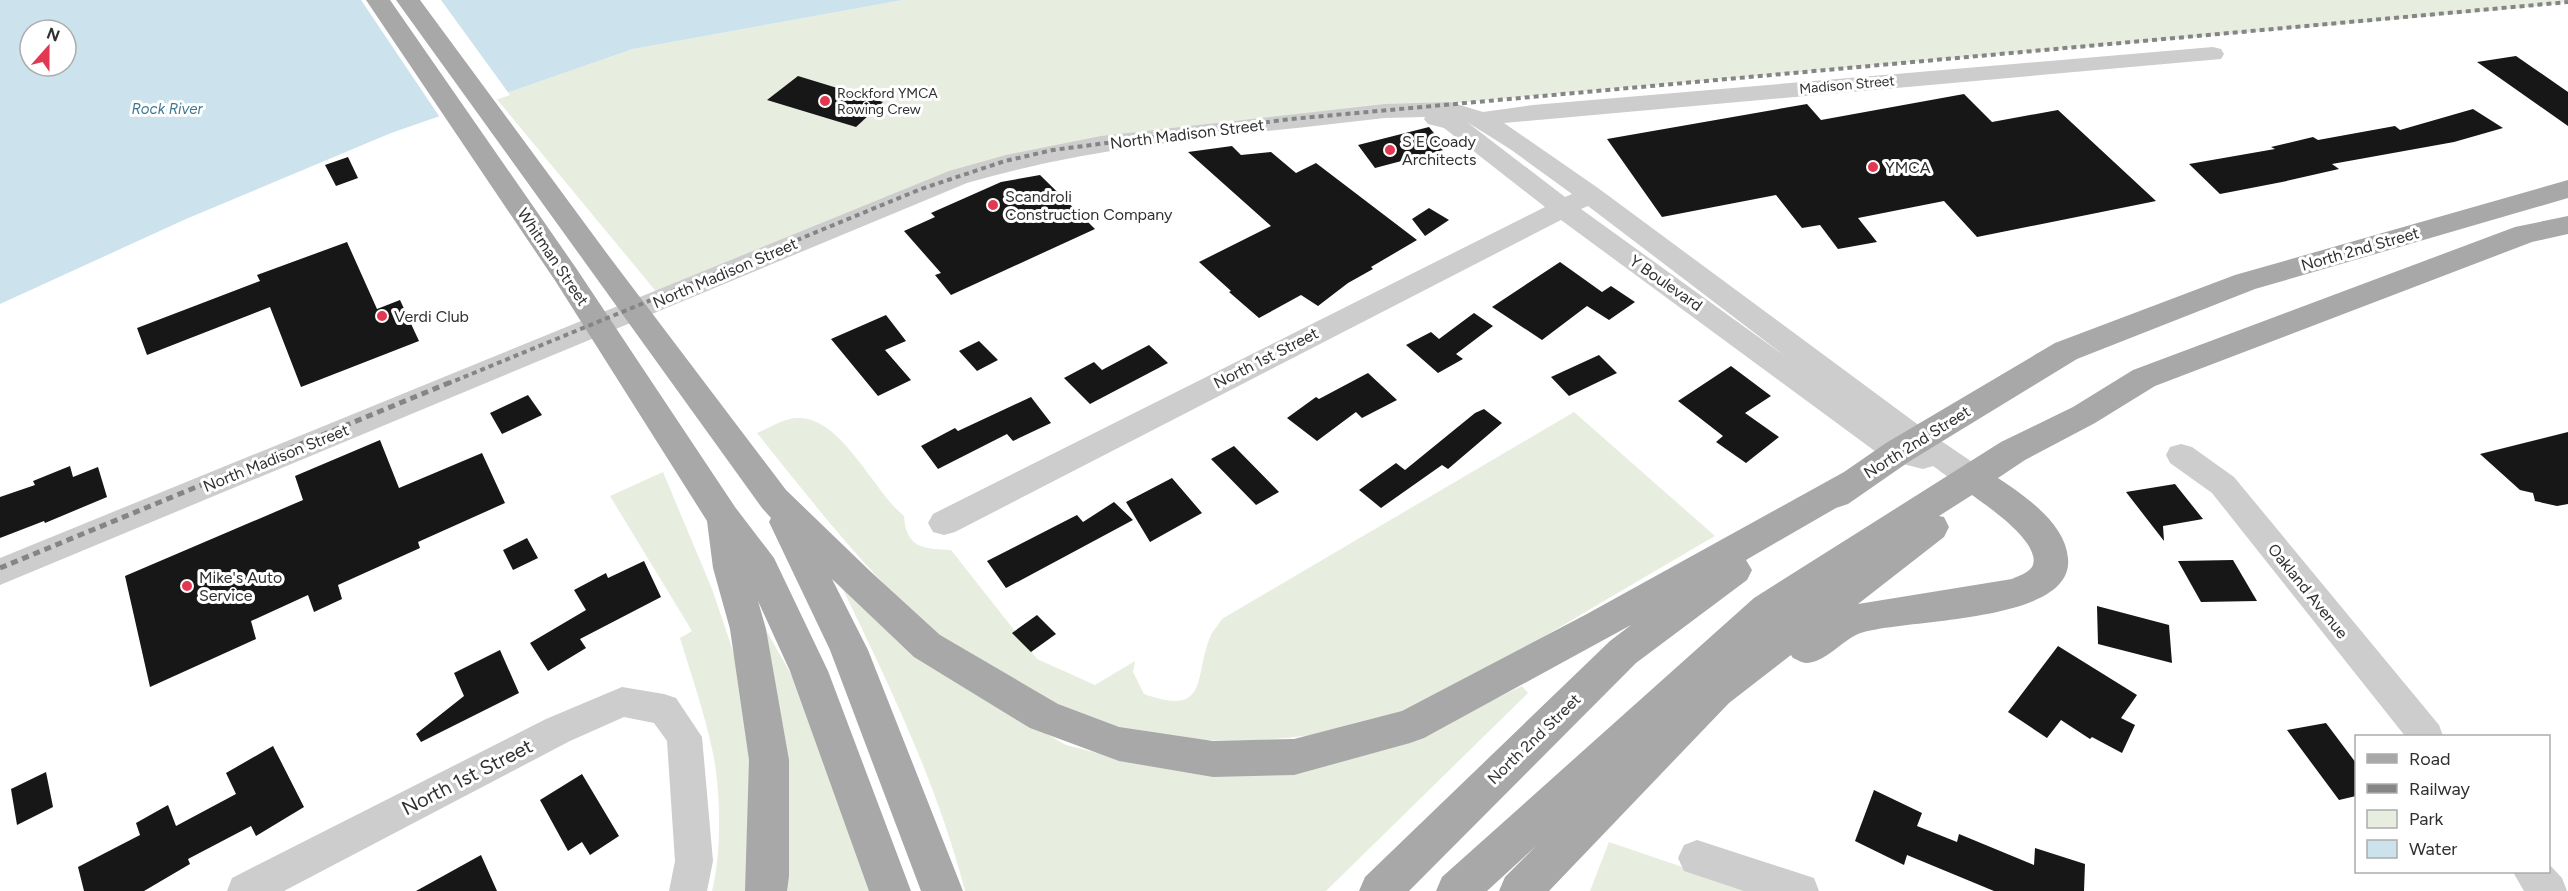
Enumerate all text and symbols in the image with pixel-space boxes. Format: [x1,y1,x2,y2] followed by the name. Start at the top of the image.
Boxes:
[18,18,78,78] north arrow
[44,23,62,46] text: N
[1799,72,1895,98] street label: Madison Street
[837,85,938,118] place label: Rockford YMCA Rowing Crew
[818,94,832,108] marker: Rockford YMCA Rowing Crew
[131,100,203,118] water label: Rock River
[1109,115,1265,153] street label: North Madison Street
[1402,132,1477,169] place label: S E Coady Architects
[1383,143,1397,157] marker: S E Coady Architects
[1885,158,1931,177] place label: YMCA
[1866,160,1880,174] marker: YMCA
[1005,187,1173,224] place label: Scandroli Construction Company
[986,198,1000,212] marker: Scandroli Construction Company
[513,205,593,309] street label: Whitman Street
[2299,223,2421,275] street label: North 2nd Street
[650,234,800,312] street label: North Madison Street
[1626,251,1706,315] street label: Y Boulevard
[394,307,469,326] place label: Verdi Club
[375,309,389,323] marker: Verdi Club
[1211,323,1321,393] street label: North 1st Street
[1860,402,1974,482] street label: North 2nd Street
[200,420,352,496] street label: North Madison Street
[2264,540,2352,642] street label: Oakland Avenue
[199,568,282,605] place label: Mike's Auto Service
[180,579,194,593] marker: Mike's Auto Service
[1484,690,1584,788] street label: North 2nd Street
[398,734,536,820] street label: North 1st Street
[2355,735,2550,873] legend
[2409,748,2450,770] text: Road
[2409,778,2471,800] text: Railway
[2409,808,2444,830] text: Park
[2409,838,2457,860] text: Water

